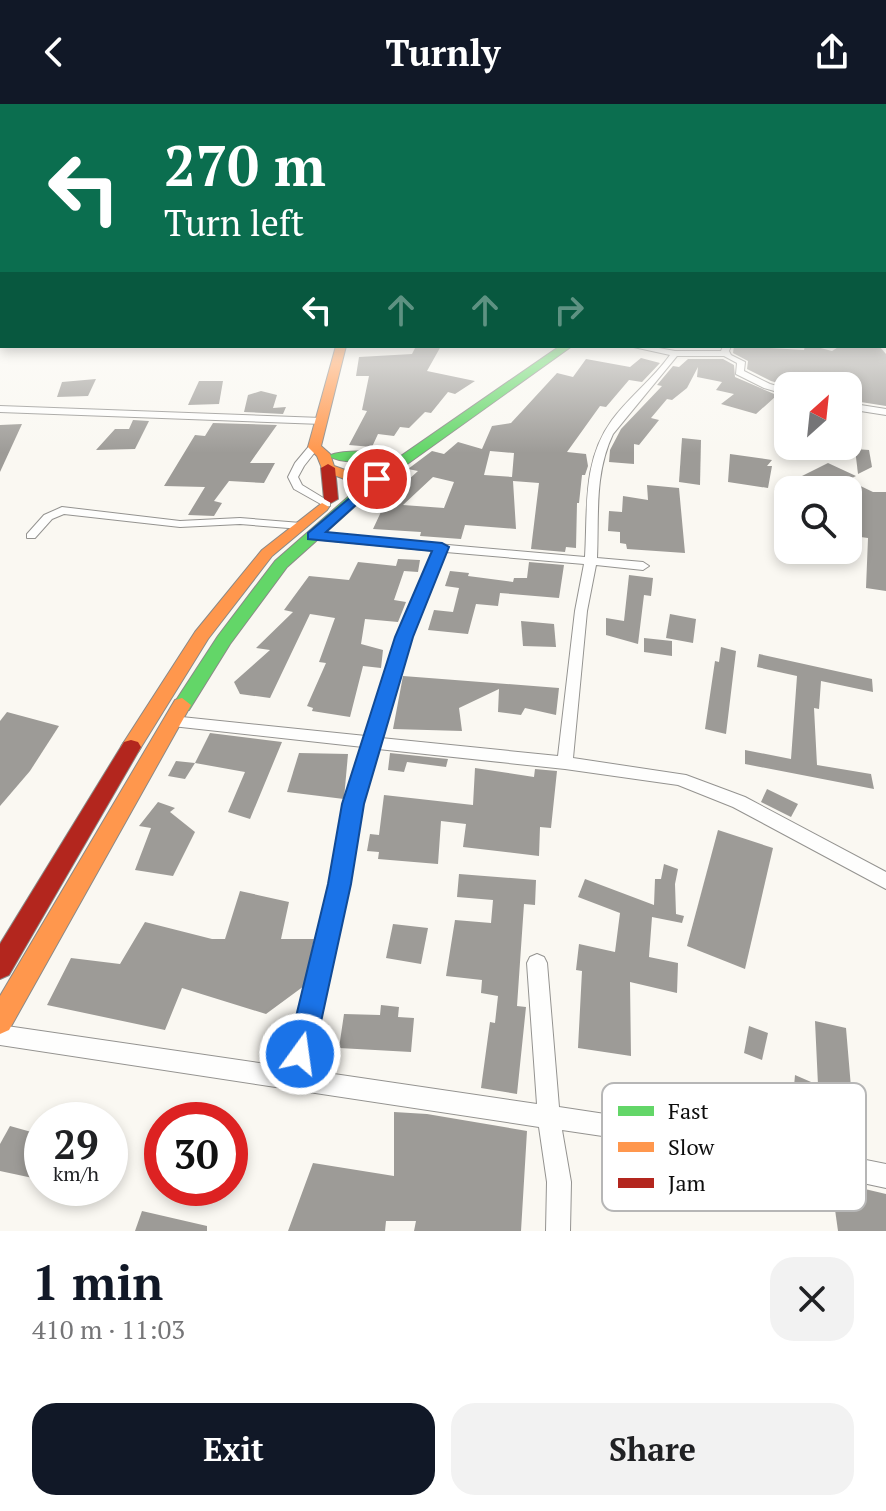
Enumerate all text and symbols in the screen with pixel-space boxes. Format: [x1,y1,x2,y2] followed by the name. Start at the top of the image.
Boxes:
[386,29,500,76] text: Turnly
[32,30,76,74] icon: back
[810,30,854,74] icon: share
[164,128,326,202] text: 270 m
[32,136,136,240] icon: left
[164,199,304,246] text: Turn left
[295,288,339,332] icon: left
[379,288,423,332] icon: ahead
[463,288,507,332] icon: ahead
[547,288,591,332] icon: right
[774,372,862,460] north arrow
[774,372,862,564] map controls
[343,445,411,513] pin
[355,457,399,501] icon: arrive
[774,476,862,564] button: search
[258,1012,342,1096] position arrow
[602,1083,866,1211] legend
[668,1096,709,1125] text: Fast
[144,1102,248,1206] speed limit sign: 30
[53,1117,99,1170] text: 29
[668,1132,715,1161] text: Slow
[53,1160,99,1187] text: km/h
[668,1168,706,1197] text: Jam
[32,1250,163,1314] text: 1 min
[770,1257,854,1341] button: close
[32,1312,185,1346] text: 410 m · 11:03
[32,1403,435,1495] button: Exit
[451,1403,854,1495] button: Share

